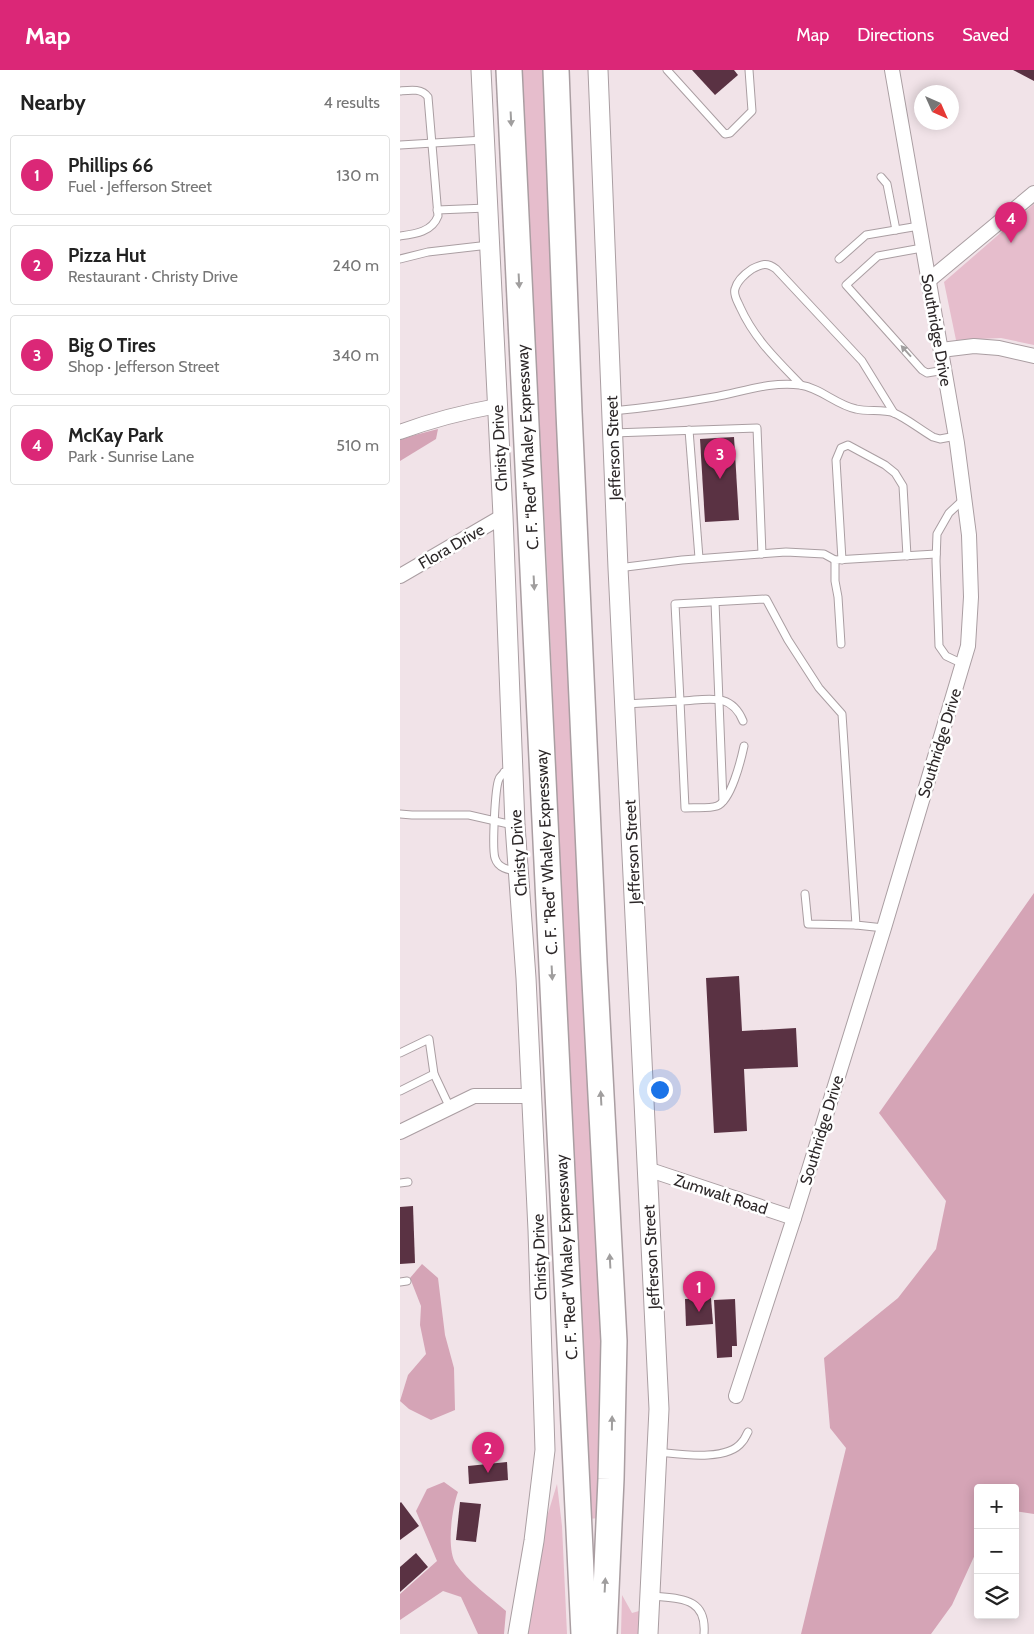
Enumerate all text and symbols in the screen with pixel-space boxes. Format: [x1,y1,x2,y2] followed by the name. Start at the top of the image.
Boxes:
[25,21,71,50] text: Map
[796,24,829,46] text: Map
[857,24,934,46] text: Directions
[962,24,1009,46] text: Saved
[914,85,959,130] north arrow
[20,90,86,115] text: Nearby
[323,93,380,112] text: 4 results
[507,111,515,127] one-way arrow
[68,154,153,177] text: Phillips 66
[34,166,40,185] text: 1
[336,166,379,185] text: 130 m
[68,177,212,196] text: Fuel · Jefferson Street
[995,202,1027,243] pin: 4
[68,244,146,267] text: Pizza Hut
[33,256,41,275] text: 2
[333,256,379,275] text: 240 m
[68,267,238,286] text: Restaurant · Christy Drive
[515,273,523,289] one-way arrow
[917,273,956,388] street label: Southridge Drive
[68,334,156,357] text: Big O Tires
[513,344,542,550] street label: C. F. “Red” Whaley Expressway
[900,345,911,358] one-way arrow
[33,346,41,365] text: 3
[332,346,379,365] text: 340 m
[68,357,219,376] text: Shop · Jefferson Street
[602,395,625,502] street label: Jefferson Street
[488,404,511,492] street label: Christy Drive
[68,424,163,447] text: McKay Park
[32,436,42,455] text: 4
[336,436,379,455] text: 510 m
[704,438,736,479] pin: 3
[68,447,194,466] text: Park · Sunrise Lane
[415,520,488,573] street label: Flora Drive
[530,575,538,591] one-way arrow
[914,686,965,800] street label: Southridge Drive
[532,749,561,955] street label: C. F. “Red” Whaley Expressway
[620,799,645,906] street label: Jefferson Street
[506,809,531,897] street label: Christy Drive
[548,965,556,981] one-way arrow
[796,1073,847,1187] street label: Southridge Drive
[647,1077,673,1103] your location
[597,1090,605,1106] one-way arrow
[552,1154,581,1360] street label: C. F. “Red” Whaley Expressway
[672,1170,770,1219] street label: Zumwalt Road
[639,1204,664,1311] street label: Jefferson Street
[528,1213,551,1301] street label: Christy Drive
[606,1252,614,1268] one-way arrow
[683,1271,715,1312] pin: 1
[609,1415,617,1431] one-way arrow
[472,1432,504,1473] pin: 2
[974,1484,1019,1619] map controls
[974,1484,1019,1529] button: +
[974,1529,1019,1574] button: −
[974,1574,1019,1619] button: layers
[602,1577,610,1593] one-way arrow

